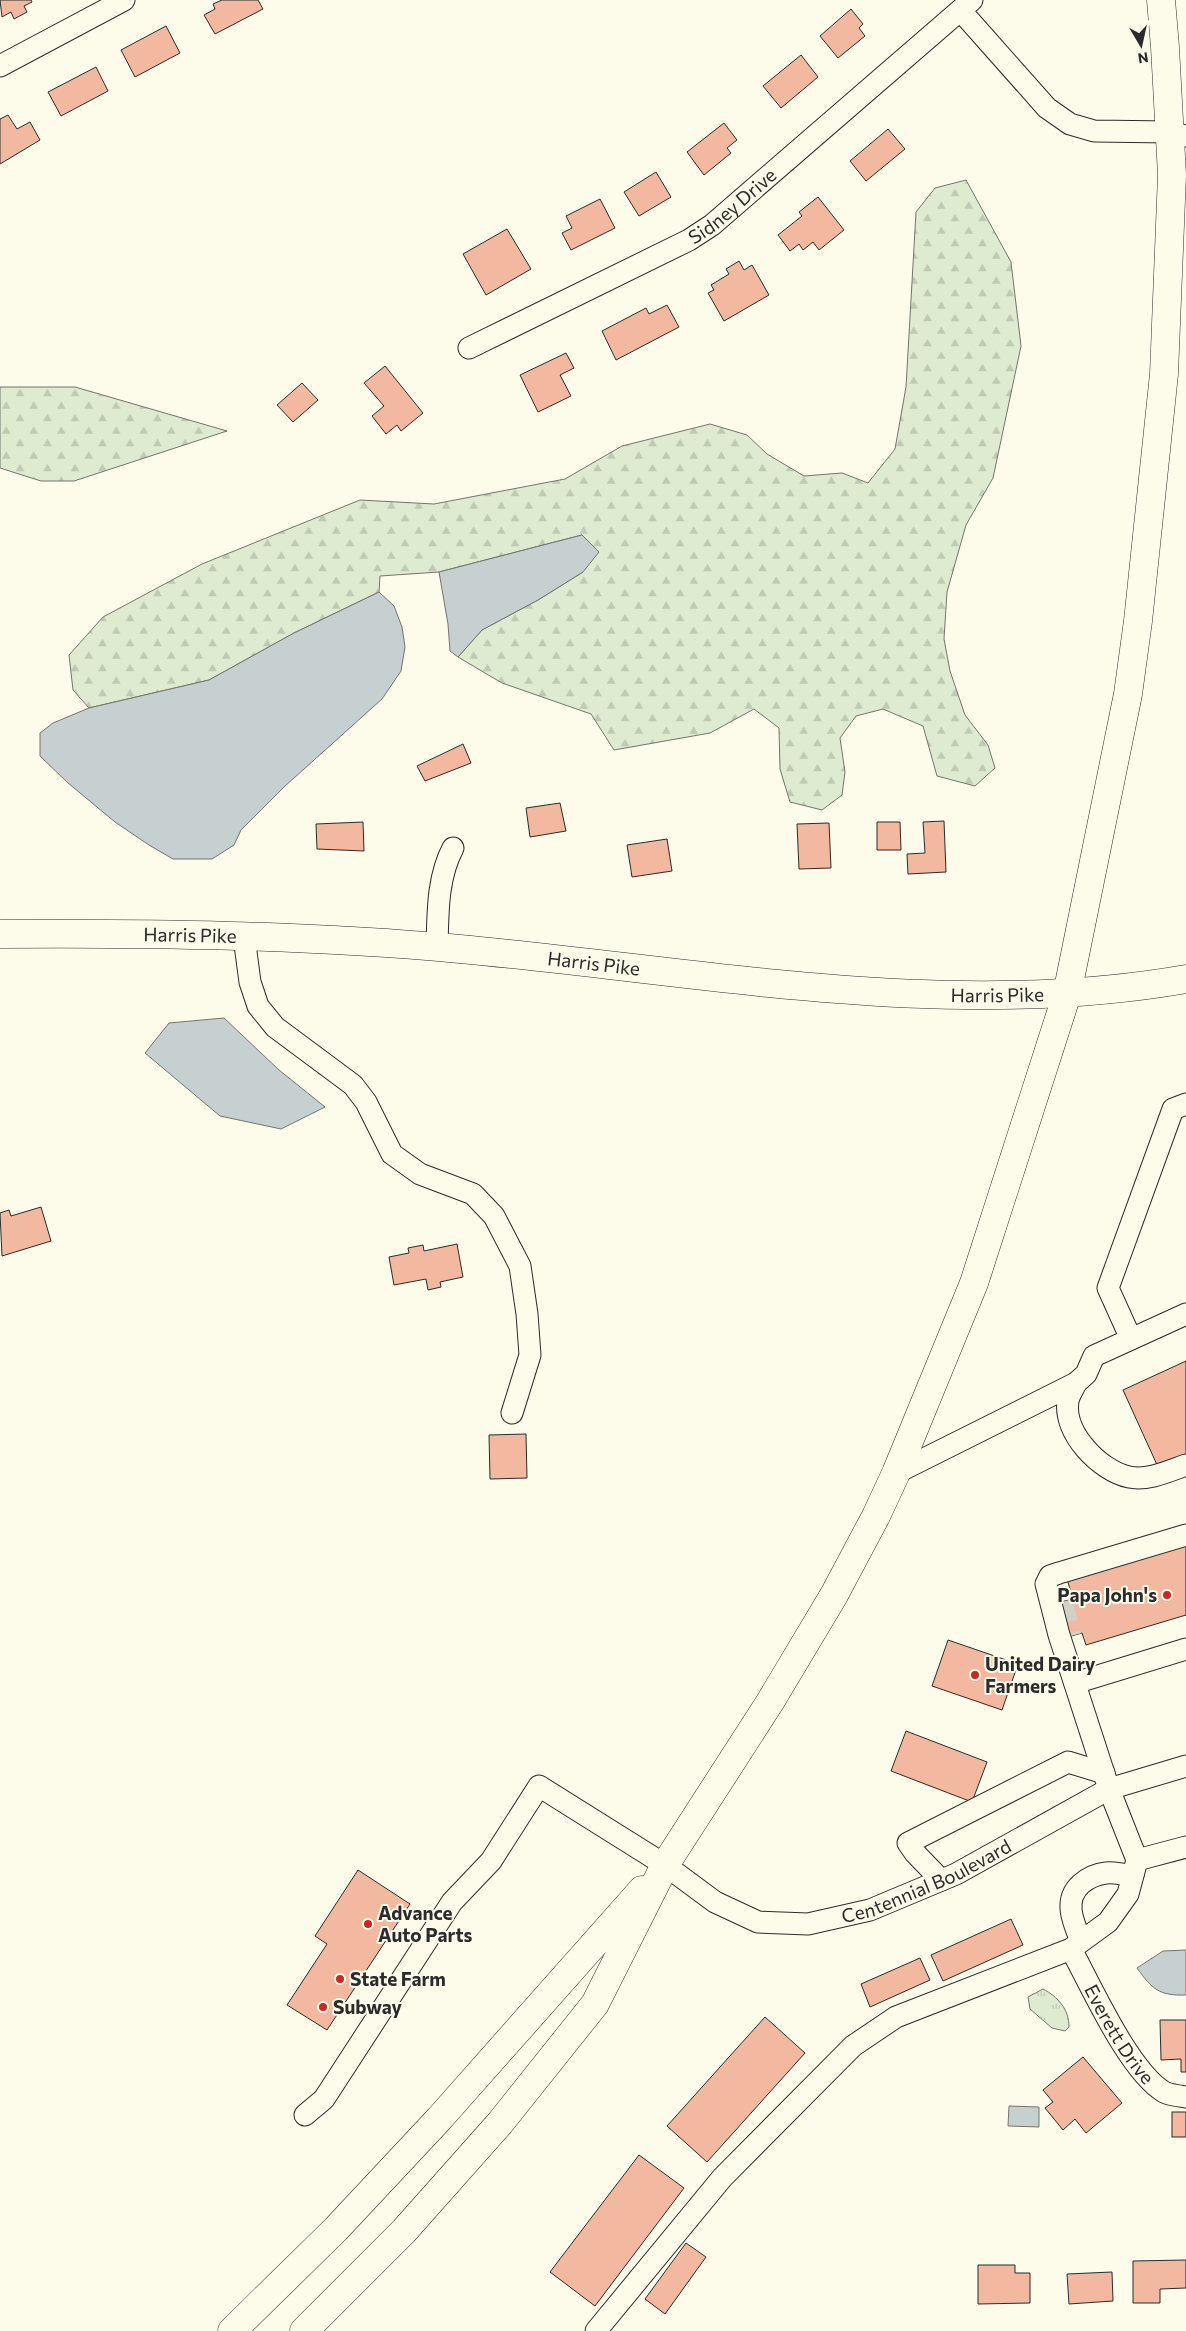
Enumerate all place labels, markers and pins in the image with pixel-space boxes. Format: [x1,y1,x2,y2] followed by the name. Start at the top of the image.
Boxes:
[1057,1583,1157,1606] place label: Papa John's
[1161,1589,1173,1601] marker: Papa John's
[985,1652,1096,1697] place label: United Dairy Farmers
[969,1669,981,1681] marker: United Dairy Farmers
[378,1901,472,1946] place label: Advance Auto Parts
[362,1918,374,1930] marker: Advance Auto Parts
[350,1967,446,1990] place label: State Farm
[334,1973,346,1985] marker: State Farm
[333,1995,403,2018] place label: Subway
[317,2001,329,2013] marker: Subway

